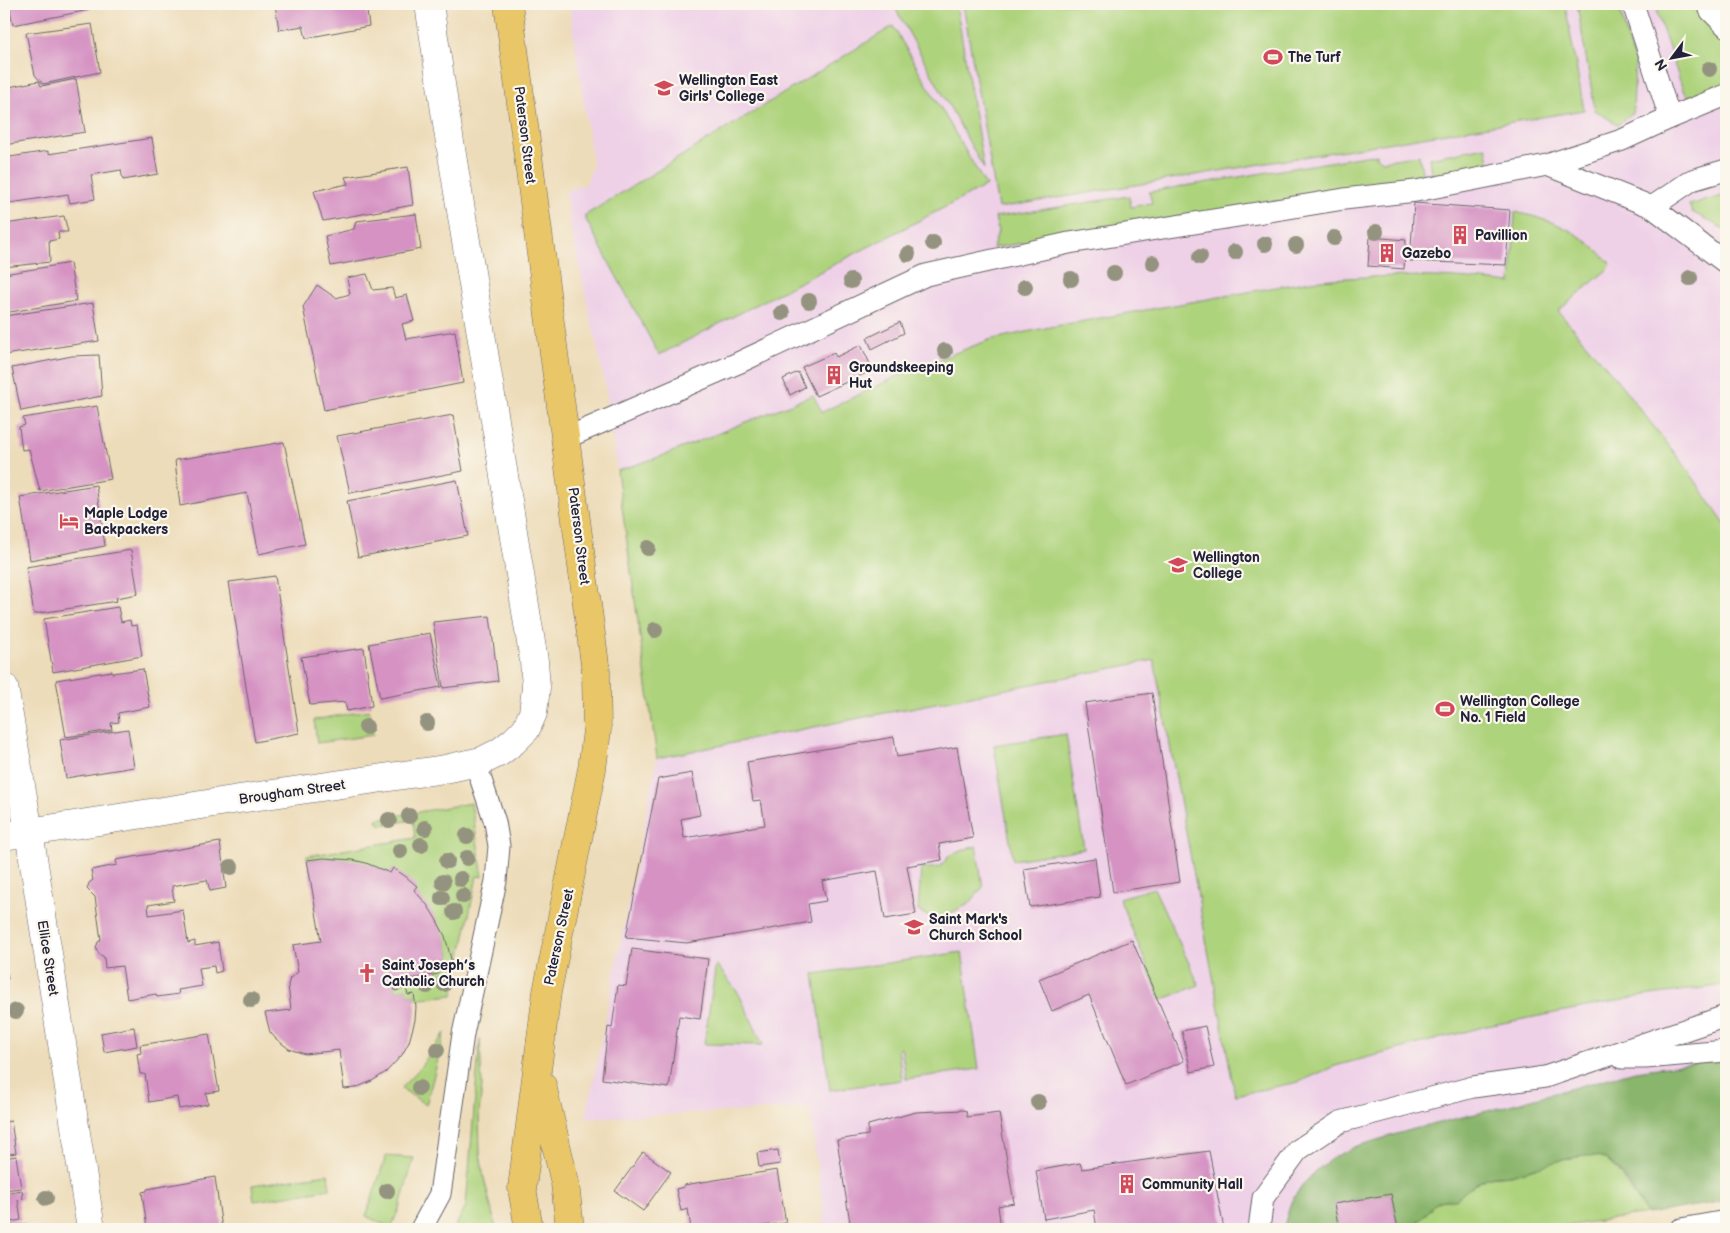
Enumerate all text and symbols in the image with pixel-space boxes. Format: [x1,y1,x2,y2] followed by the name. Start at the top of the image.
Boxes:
[1648,32,1698,82] north arrow
[1262,46,1284,68] sports icon: The Turf
[1288,49,1342,66] place label: The Turf
[1651,56,1671,74] text: N
[679,72,778,105] place label: Wellington East Girls' College
[653,77,675,99] school or university icon: Wellington East Girls' College
[511,85,540,185] street label: Paterson Street
[1449,224,1471,246] building icon: Pavillion
[1475,227,1528,244] place label: Pavillion
[1376,242,1398,264] building icon: Gazebo
[1402,245,1451,262] place label: Gazebo
[849,359,954,392] place label: Groundskeeping Hut
[823,364,845,386] building icon: Groundskeeping Hut
[565,486,594,586] street label: Paterson Street
[84,505,168,538] place label: Maple Lodge Backpackers
[58,510,80,532] hotel icon: Maple Lodge Backpackers
[1193,549,1260,582] place label: Wellington College
[1167,554,1189,576] school or university icon: Wellington College
[1460,693,1580,726] place label: Wellington College No. 1 Field
[1434,698,1456,720] sports icon: Wellington College No. 1 Field
[238,776,347,808] street label: Brougham Street
[540,887,578,987] street label: Paterson Street
[929,911,1022,944] place label: Saint Mark's Church School
[903,916,925,938] school or university icon: Saint Mark's Church School
[34,919,62,998] street label: Ellice Street
[382,957,485,990] place label: Saint Joseph’s Catholic Church
[356,962,378,984] church icon: Saint Joseph’s Catholic Church
[1116,1173,1138,1195] building icon: Community Hall
[1142,1176,1243,1193] place label: Community Hall

